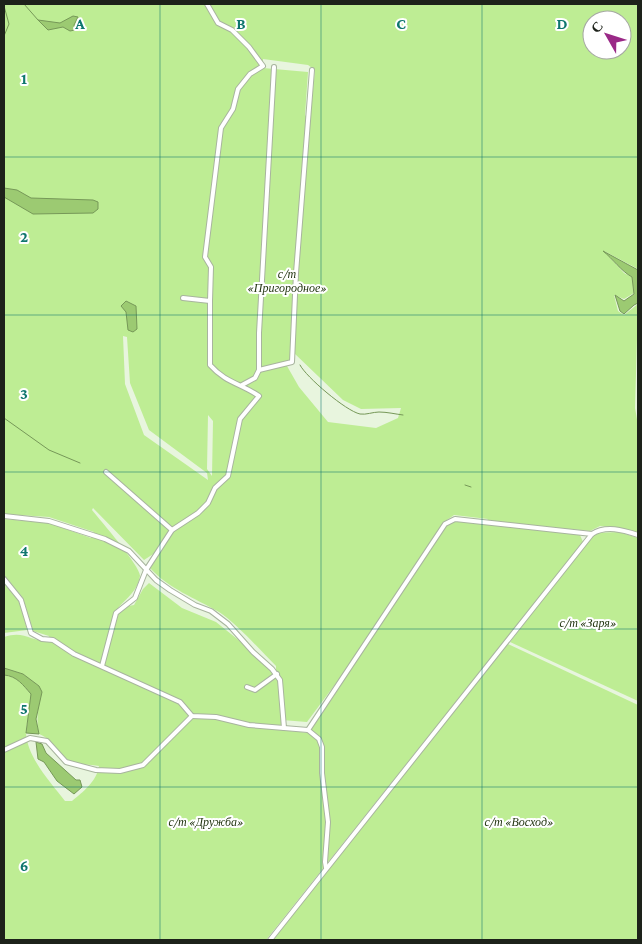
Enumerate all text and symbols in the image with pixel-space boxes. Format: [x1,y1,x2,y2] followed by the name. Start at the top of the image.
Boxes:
[582,10,632,60] north arrow
[74,15,85,32] text: A
[236,15,246,32] text: B
[396,15,406,32] text: C
[556,15,568,32] text: D
[587,18,606,36] text: С
[21,70,27,87] text: 1
[20,228,28,245] text: 2
[247,267,327,295] park label: с/т «Пригородное»
[20,385,28,402] text: 3
[20,542,29,559] text: 4
[560,616,616,630] park label: с/т «Заря»
[20,700,28,717] text: 5
[168,815,244,829] park label: с/т «Дружба»
[485,815,553,829] park label: с/т «Восход»
[20,857,28,874] text: 6

